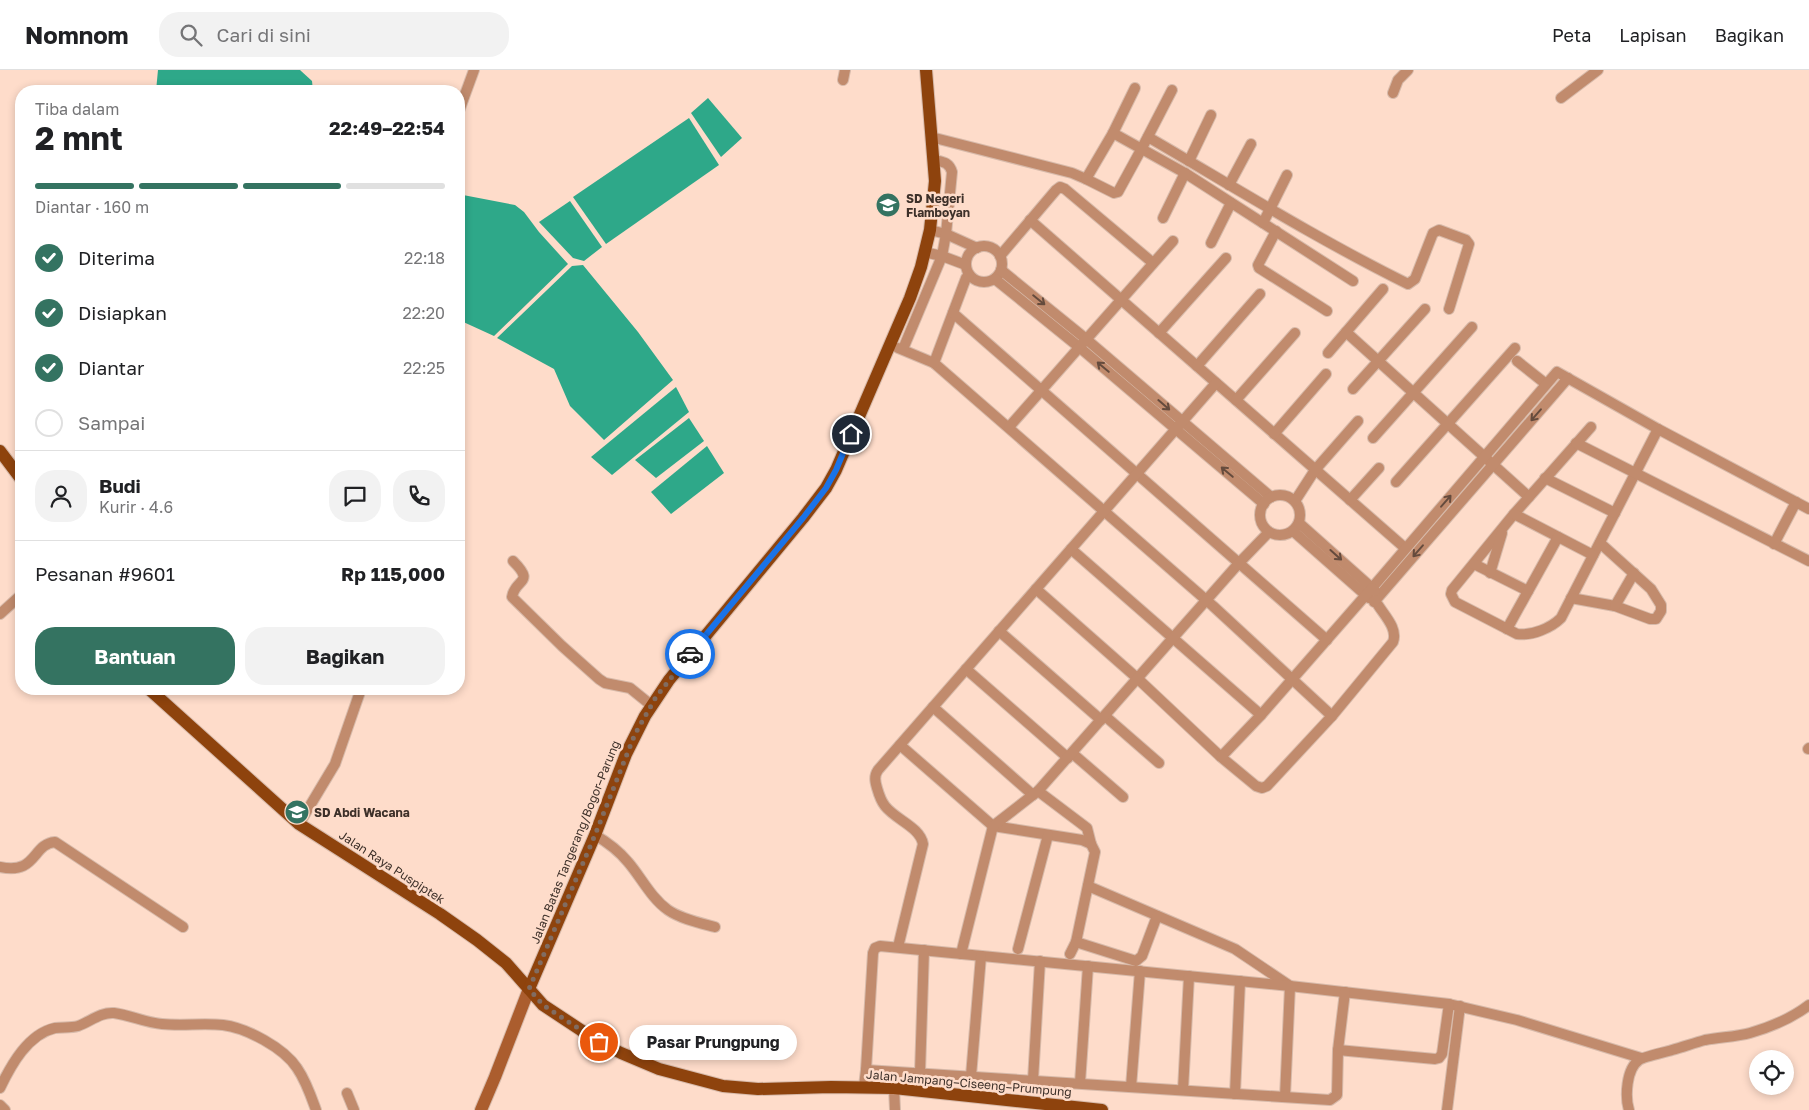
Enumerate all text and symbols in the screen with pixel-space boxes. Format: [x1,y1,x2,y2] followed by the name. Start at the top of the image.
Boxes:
[159,12,509,57] search box
[25,20,129,49] text: Nomnom
[177,21,205,49] icon: search
[217,23,311,46] text: Cari di sini
[1552,24,1591,46] text: Peta
[1619,24,1687,46] text: Lapisan
[1715,24,1784,46] text: Bagikan
[35,99,119,119] text: Tiba dalam
[329,116,445,139] text: 22:49–22:54
[35,119,123,157] text: 2 mnt
[906,191,970,220] place label: SD Negeri Flamboyan
[875,192,901,218] school or university icon: SD Negeri Flamboyan
[35,197,149,217] text: Diantar · 160 m
[35,244,63,272] icon: check
[78,246,155,269] text: Diterima
[404,248,445,268] text: 22:18
[1032,295,1045,306] one-way arrow
[35,299,63,327] icon: check
[78,301,167,324] text: Disiapkan
[402,303,445,323] text: 22:20
[35,354,63,382] icon: check
[78,356,144,379] text: Diantar
[403,358,445,378] text: 22:25
[1097,362,1110,373] one-way arrow
[1157,399,1170,411] one-way arrow
[1530,409,1541,422] one-way arrow
[78,411,145,434] text: Sampai
[830,413,872,455] pin
[837,420,865,448] icon: home
[1221,467,1234,478] one-way arrow
[35,470,87,522] button: person
[329,470,381,522] button: chat
[393,470,445,522] button: phone
[99,474,141,497] text: Budi
[1440,495,1452,508] one-way arrow
[99,497,173,517] text: Kurir · 4.6
[1412,545,1423,558] one-way arrow
[1329,550,1342,561] one-way arrow
[35,562,175,585] text: Pesanan #9601
[341,562,445,585] text: Rp 115,000
[35,627,235,685] button: Bantuan
[245,627,445,685] button: Bagikan
[665,629,715,679] courier
[676,640,704,668] icon: car
[527,738,623,946] street label: Jalan Batas Tangerang/Bogor–Parung
[284,799,310,825] school or university icon: SD Abdi Wacana
[314,805,410,820] place label: SD Abdi Wacana
[336,827,448,907] street label: Jalan Raya Puspiptek
[578,1021,620,1063] pin
[629,1024,796,1060] callout: Pasar Prungpung
[585,1028,613,1056] icon: bag
[646,1032,780,1052] text: Pasar Prungpung
[1749,1050,1794,1095] map controls
[1749,1050,1794,1095] button: locate
[866,1067,1072,1099] street label: Jalan Jampang–Ciseeng–Prumpung

